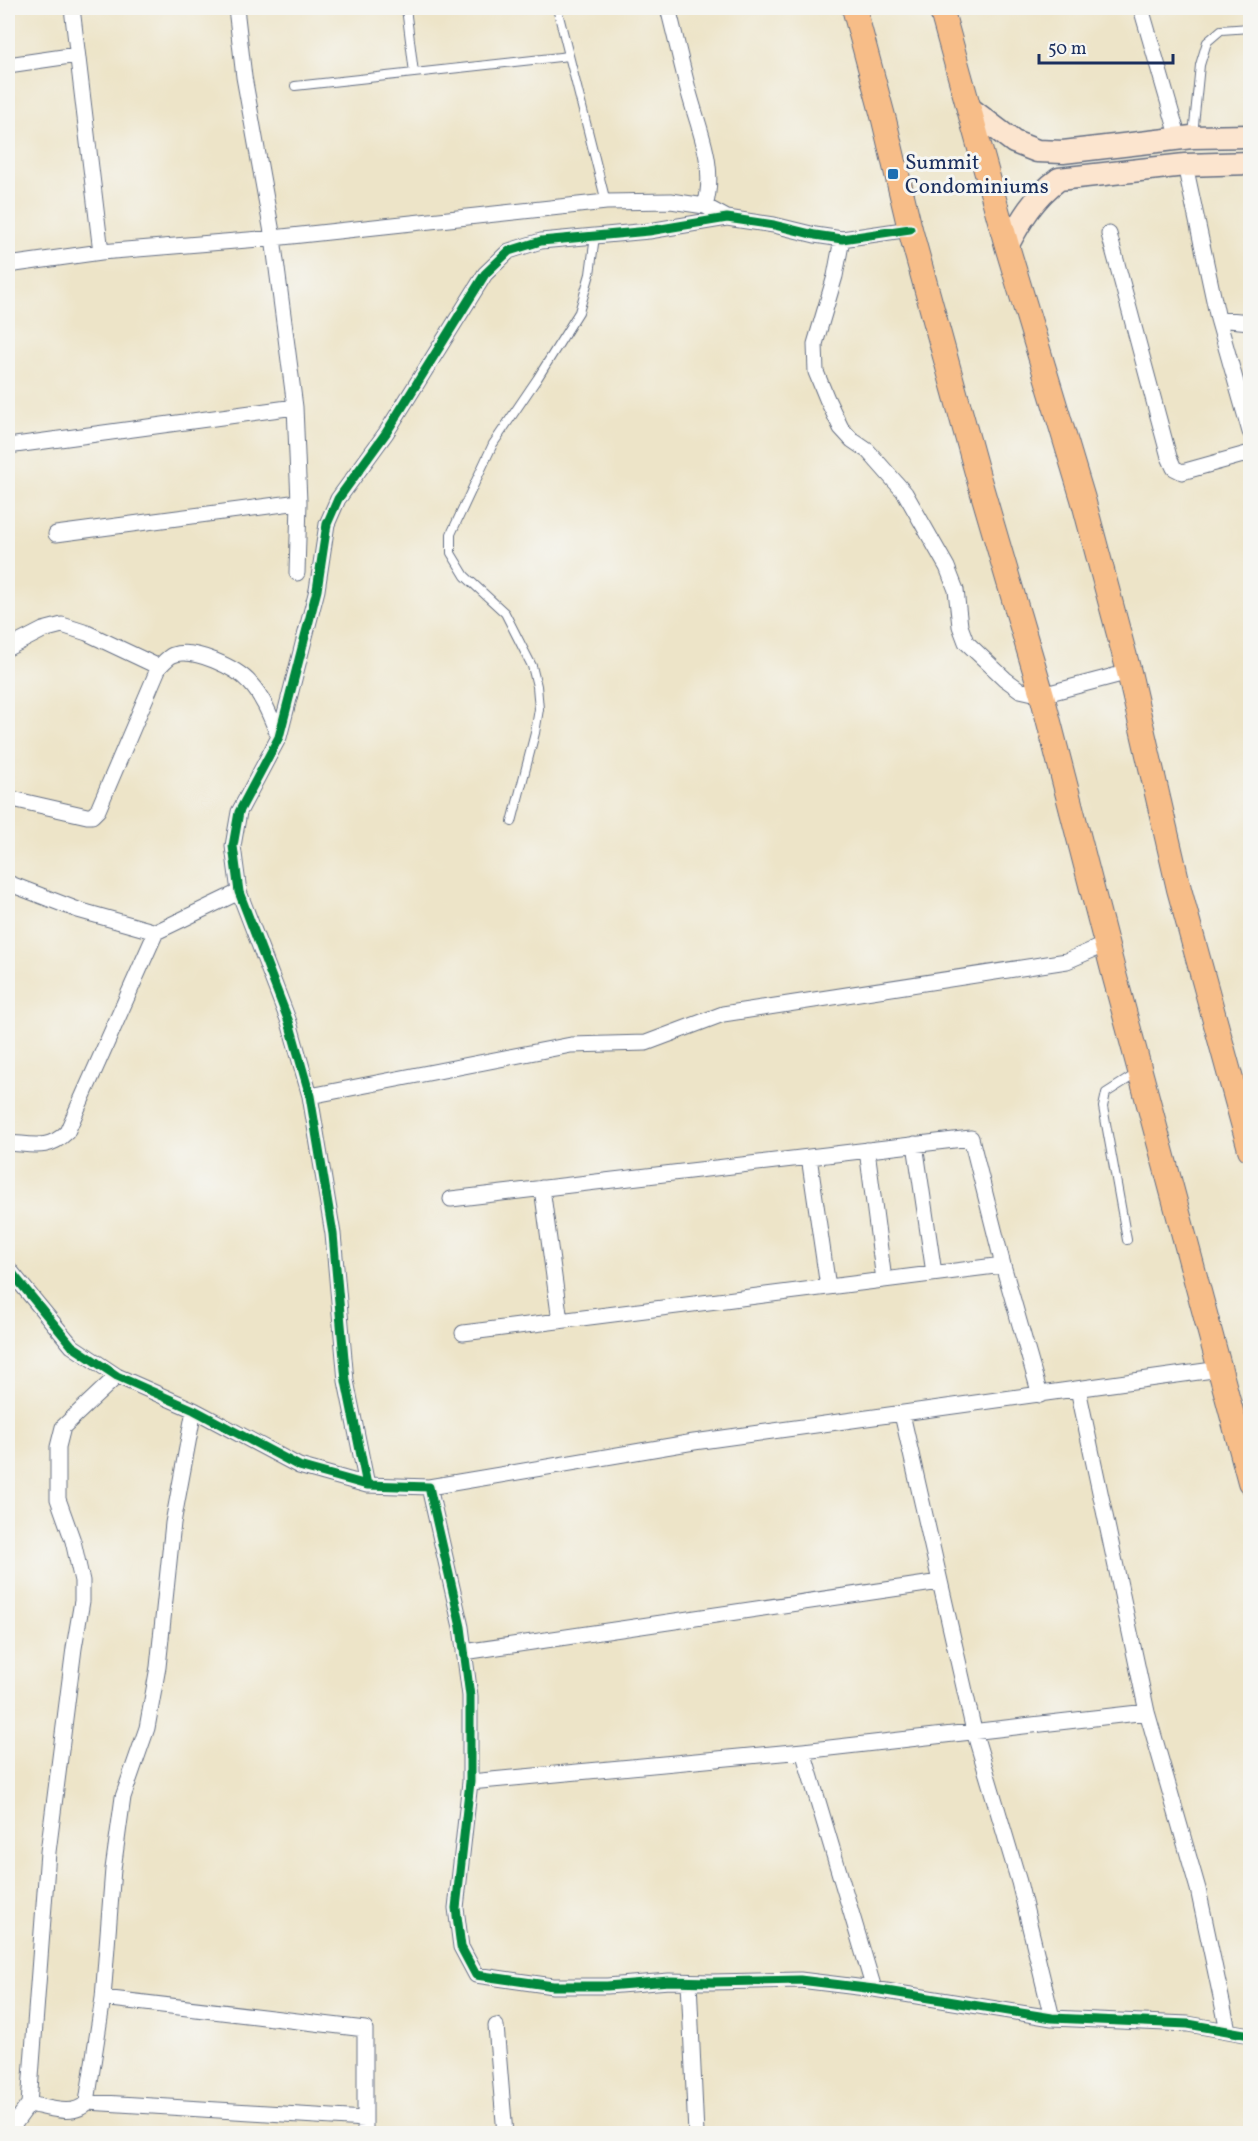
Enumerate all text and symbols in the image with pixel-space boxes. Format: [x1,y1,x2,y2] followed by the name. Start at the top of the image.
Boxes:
[1039,27,1172,65] scale bar
[1048,37,1087,62] text: 50 m
[905,149,1049,202] place label: Summit Condominiums
[886,167,900,181] marker: Summit Condominiums

